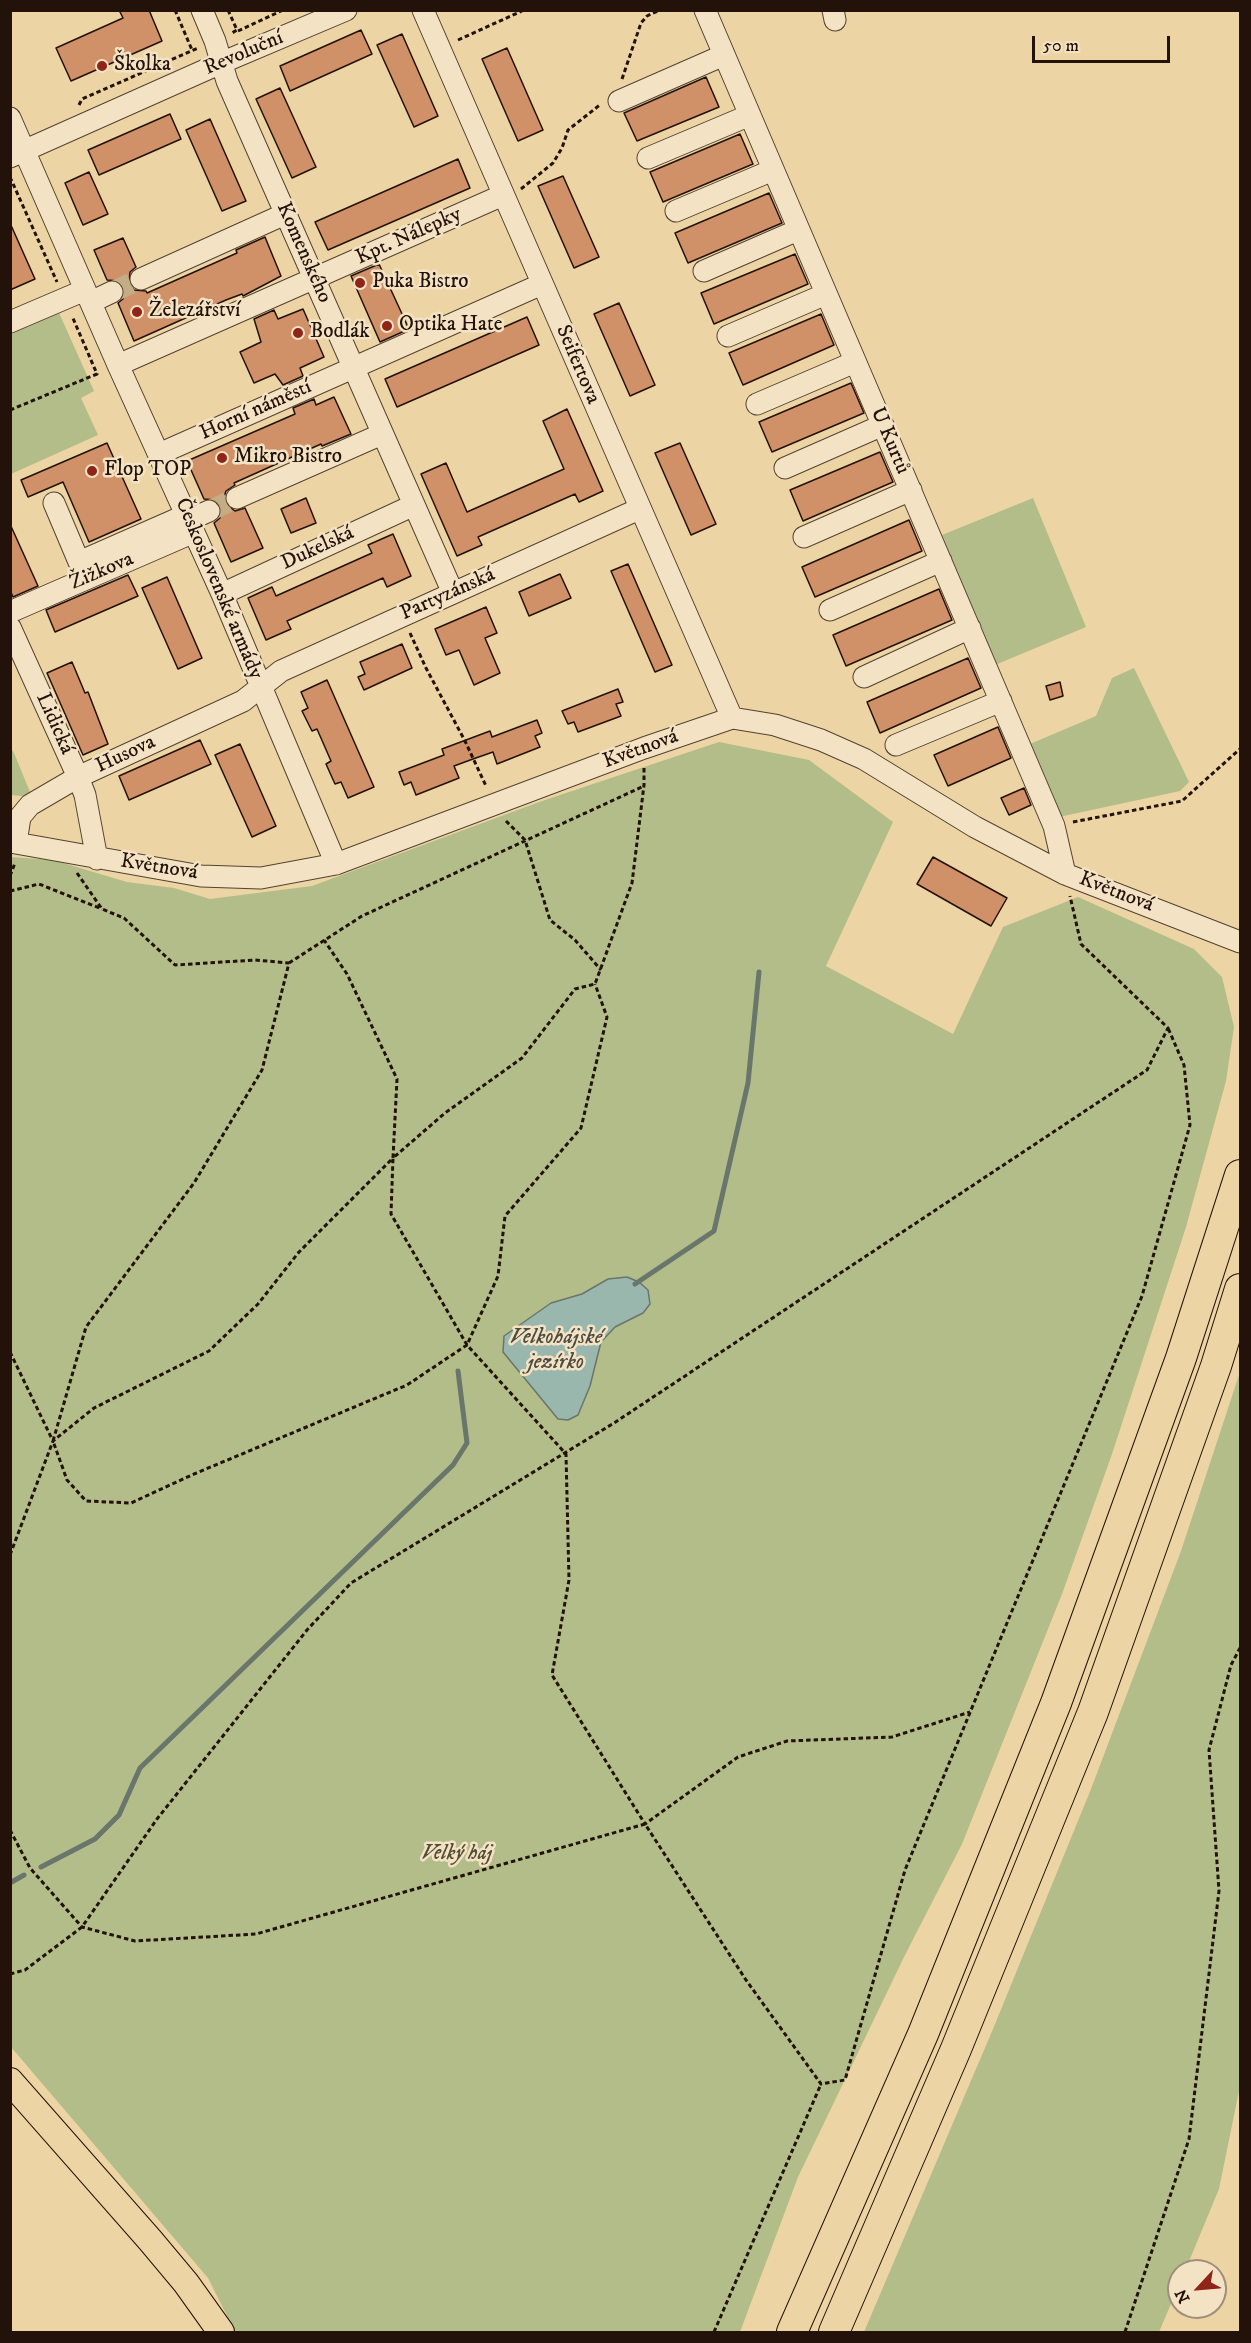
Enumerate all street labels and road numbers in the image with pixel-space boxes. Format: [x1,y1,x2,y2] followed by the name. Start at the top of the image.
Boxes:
[201,26,287,82] street label: Revoluční
[270,199,336,307] street label: Komenského
[352,203,466,271] street label: Kpt. Nálepky
[549,322,605,408] street label: Seifertova
[196,375,316,447] street label: Horní náměstí
[864,404,914,478] street label: U Kurtů
[168,495,268,683] street label: Československé armády
[278,521,358,577] street label: Dukelská
[66,547,138,597] street label: Žižkova
[397,563,499,627] street label: Partyzánská
[29,689,79,759] street label: Lidická
[600,725,682,775] street label: Květnová
[92,730,160,780] street label: Husova
[118,849,200,887] street label: Květnová
[1075,867,1157,919] street label: Květnová

